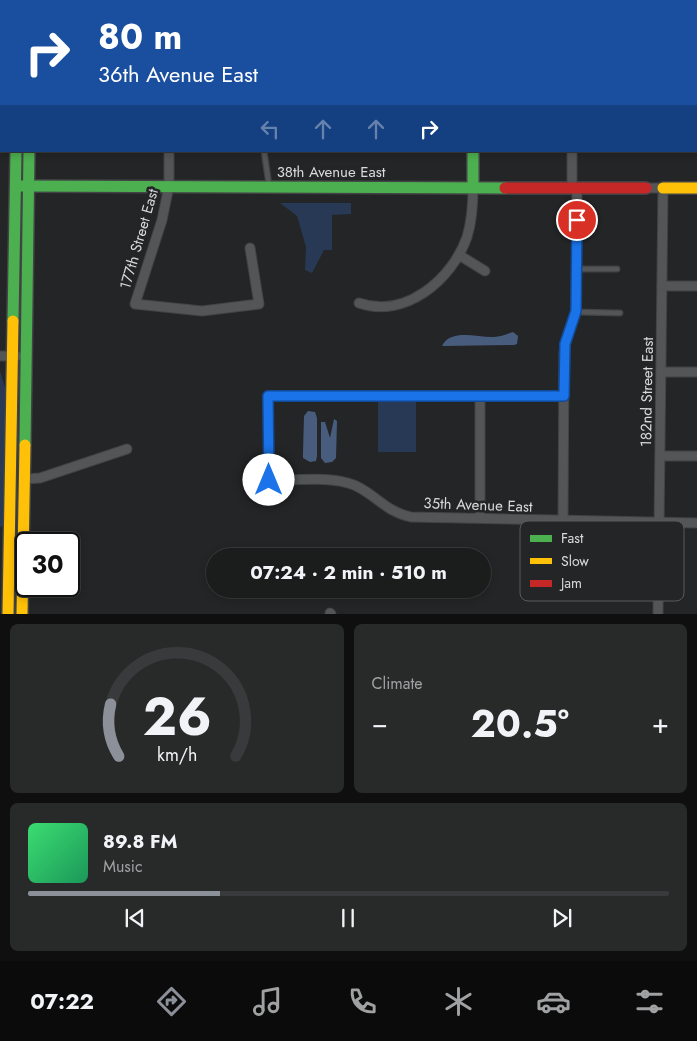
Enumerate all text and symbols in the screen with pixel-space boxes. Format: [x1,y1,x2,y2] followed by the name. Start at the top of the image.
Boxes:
[98,12,182,62] text: 80 m
[15,20,80,85] icon: right
[98,58,258,90] text: 36th Avenue East
[256,115,284,143] icon: left
[309,115,337,143] icon: ahead
[362,115,390,143] icon: ahead
[415,115,443,143] icon: right
[277,161,386,183] street label: 38th Avenue East
[114,186,164,292] street label: 177th Street East
[556,199,598,241] pin
[563,206,591,234] icon: arrive
[635,337,659,447] street label: 182nd Street East
[242,453,294,505] position arrow
[423,492,533,518] street label: 35th Avenue East
[520,521,684,601] legend
[561,528,584,548] text: Fast
[15,532,80,597] speed limit sign: 30
[561,551,589,571] text: Slow
[250,559,447,586] text: 07:24 · 2 min · 510 m
[559,573,582,593] text: Jam
[372,672,423,695] text: Climate
[142,679,211,755] text: 26
[471,696,569,751] text: 20.5°
[372,703,388,744] text: −
[652,703,669,744] text: +
[157,742,197,768] text: km/h
[103,828,177,855] text: 89.8 FM
[103,855,143,878] text: Music
[121,904,149,932] icon: previous
[334,904,362,932] icon: pause
[548,904,576,932] icon: next
[154,984,189,1019] icon: directions
[250,984,285,1019] icon: music
[345,984,380,1019] icon: phone
[441,984,476,1019] icon: climate
[536,984,571,1019] icon: car
[632,984,667,1019] icon: filters
[30,985,94,1017] text: 07:22

